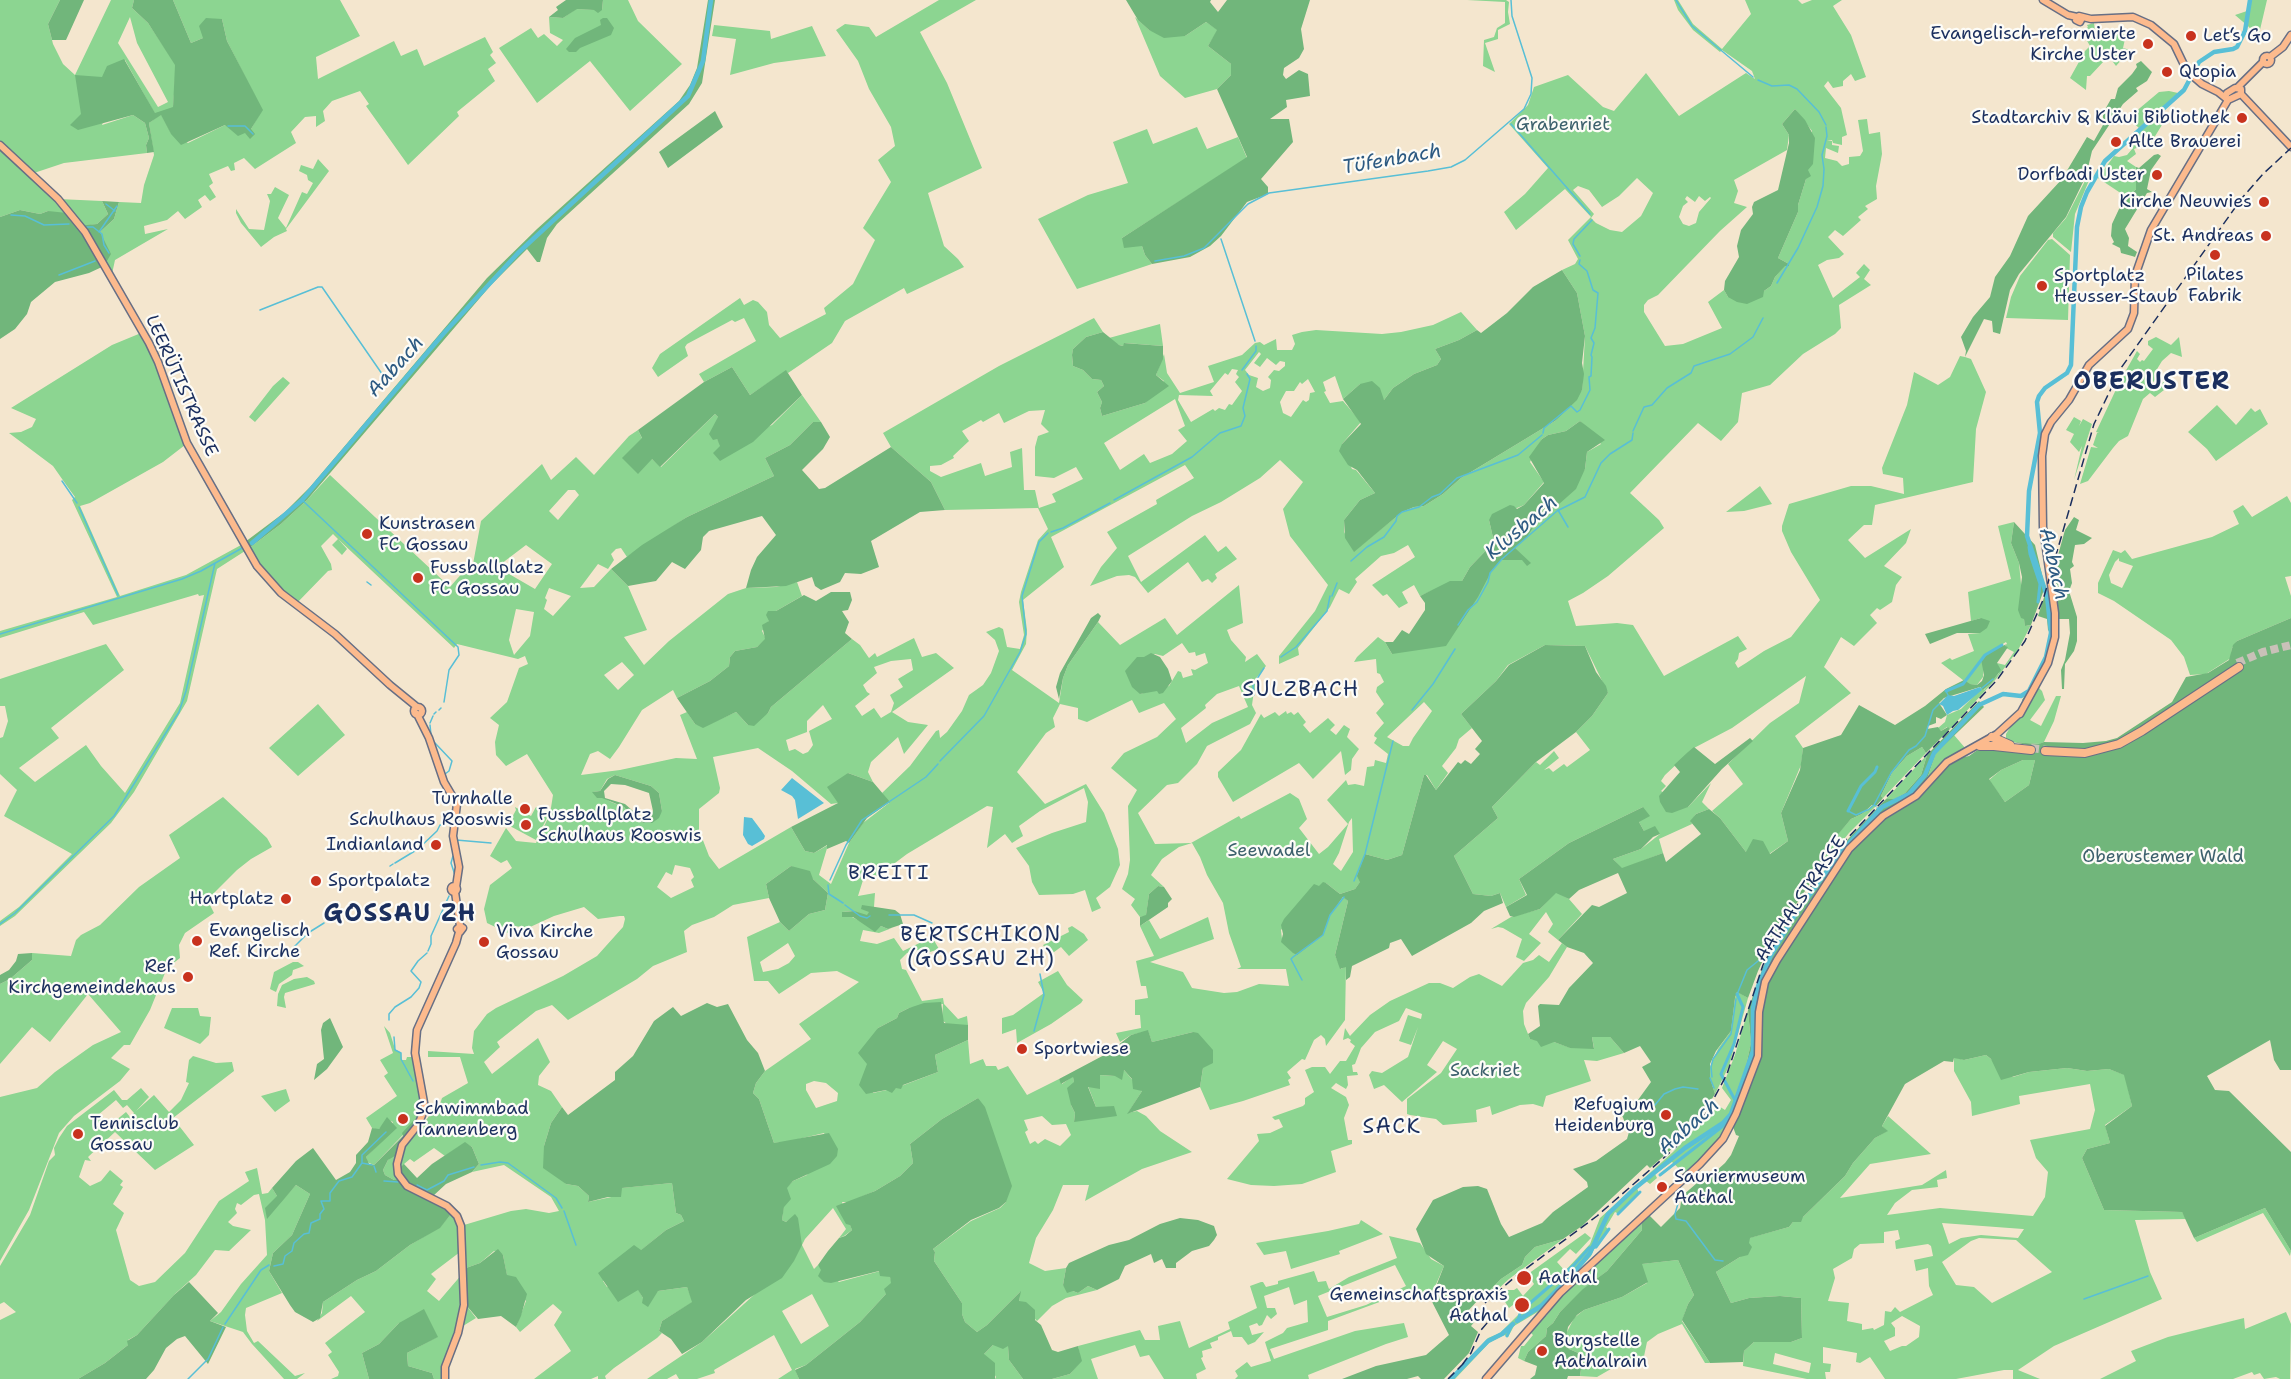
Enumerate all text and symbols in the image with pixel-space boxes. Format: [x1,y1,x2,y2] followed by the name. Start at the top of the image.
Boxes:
[1930,23,2136,66] place label: Evangelisch-reformierte Kirche Uster
[2203,25,2272,47] place label: Let‘s Go
[2184,29,2198,43] marker: Let‘s Go
[2141,37,2155,51] marker: Evangelisch-reformierte Kirche Uster
[2179,61,2236,83] place label: Qtopia
[2160,65,2174,79] marker: Qtopia
[1971,107,2230,129] place label: Stadtarchiv & Kläui Bibliothek
[2235,111,2249,125] marker: Stadtarchiv & Kläui Bibliothek
[1516,114,1610,136] park label: Grabenriet
[2128,131,2241,153] place label: Alte Brauerei
[2109,135,2123,149] marker: Alte Brauerei
[1341,139,1443,181] water label: Tüfenbach
[2018,164,2145,186] place label: Dorfbadi Uster
[2150,168,2164,182] marker: Dorfbadi Uster
[2119,191,2252,213] place label: Kirche Neuwies
[2257,195,2271,209] marker: Kirche Neuwies
[2153,225,2254,247] place label: St. Andreas
[2259,229,2273,243] marker: St. Andreas
[2208,248,2222,262] marker: Pilates Fabrik
[2186,264,2244,306] place label: Pilates Fabrik
[2054,265,2177,308] place label: Sportplatz Heusser-Staub
[2035,279,2049,293] marker: Sportplatz Heusser-Staub
[140,312,222,460] street label: LEERÜTISTRASSE
[363,332,429,402] water label: Aabach
[2073,369,2231,397] district label: OBERUSTER
[1481,491,1563,565] water label: Klusbach
[379,513,475,556] place label: Kunstrasen FC Gossau
[2033,526,2073,602] water label: Aabach
[360,527,374,541] marker: Kunstrasen FC Gossau
[430,557,544,600] place label: Fussballplatz FC Gossau
[411,571,425,585] marker: Fussballplatz FC Gossau
[1242,678,1360,704] district label: SULZBACH
[349,788,513,830] place label: Turnhalle Schulhaus Rooswis
[518,802,532,816] marker: Turnhalle Schulhaus Rooswis
[538,804,702,846] place label: Fussballplatz Schulhaus Rooswis
[519,818,533,832] marker: Fussballplatz Schulhaus Rooswis
[1751,832,1851,966] street label: AATHALSTRASSE
[326,834,424,856] place label: Indianland
[429,838,443,852] marker: Indianland
[1228,840,1310,862] park label: Seewadel
[2082,846,2244,868] park label: Oberustemer Wald
[848,862,930,886] district label: BREITI
[328,870,430,892] place label: Sportpalatz
[309,874,323,888] marker: Sportpalatz
[189,888,274,910] place label: Hartplatz
[279,892,293,906] marker: Hartplatz
[324,901,476,929] district label: GOSSAU ZH
[209,920,310,962] place label: Evangelisch Ref. Kirche
[496,921,593,964] place label: Viva Kirche Gossau
[900,923,1062,973] district label: BERTSCHIKON (GOSSAU ZH)
[190,934,204,948] marker: Evangelisch Ref. Kirche
[477,935,491,949] marker: Viva Kirche Gossau
[8,956,176,998] place label: Ref. Kirchgemeindehaus
[181,970,195,984] marker: Ref. Kirchgemeindehaus
[1034,1038,1129,1060] place label: Sportwiese
[1015,1042,1029,1056] marker: Sportwiese
[1450,1060,1520,1082] park label: Sackriet
[1554,1094,1654,1136] place label: Refugium Heidenburg
[1653,1094,1725,1160] water label: Aabach
[415,1098,529,1140] place label: Schwimmbad Tannenberg
[1659,1108,1673,1122] marker: Refugium Heidenburg
[396,1112,410,1126] marker: Schwimmbad Tannenberg
[90,1113,179,1156] place label: Tennisclub Gossau
[1363,1115,1421,1141] district label: SACK
[71,1127,85,1141] marker: Tennisclub Gossau
[1674,1166,1806,1208] place label: Sauriermuseum Aathal
[1655,1180,1669,1194] marker: Sauriermuseum Aathal
[1538,1267,1597,1289] place label: Aathal
[1515,1269,1533,1287] marker: Aathal
[1329,1284,1508,1326] place label: Gemeinschaftspraxis Aathal
[1513,1296,1531,1314] marker: Gemeinschaftspraxis Aathal
[1554,1330,1647,1372] place label: Burgstelle Aathalrain
[1535,1344,1549,1358] marker: Burgstelle Aathalrain

